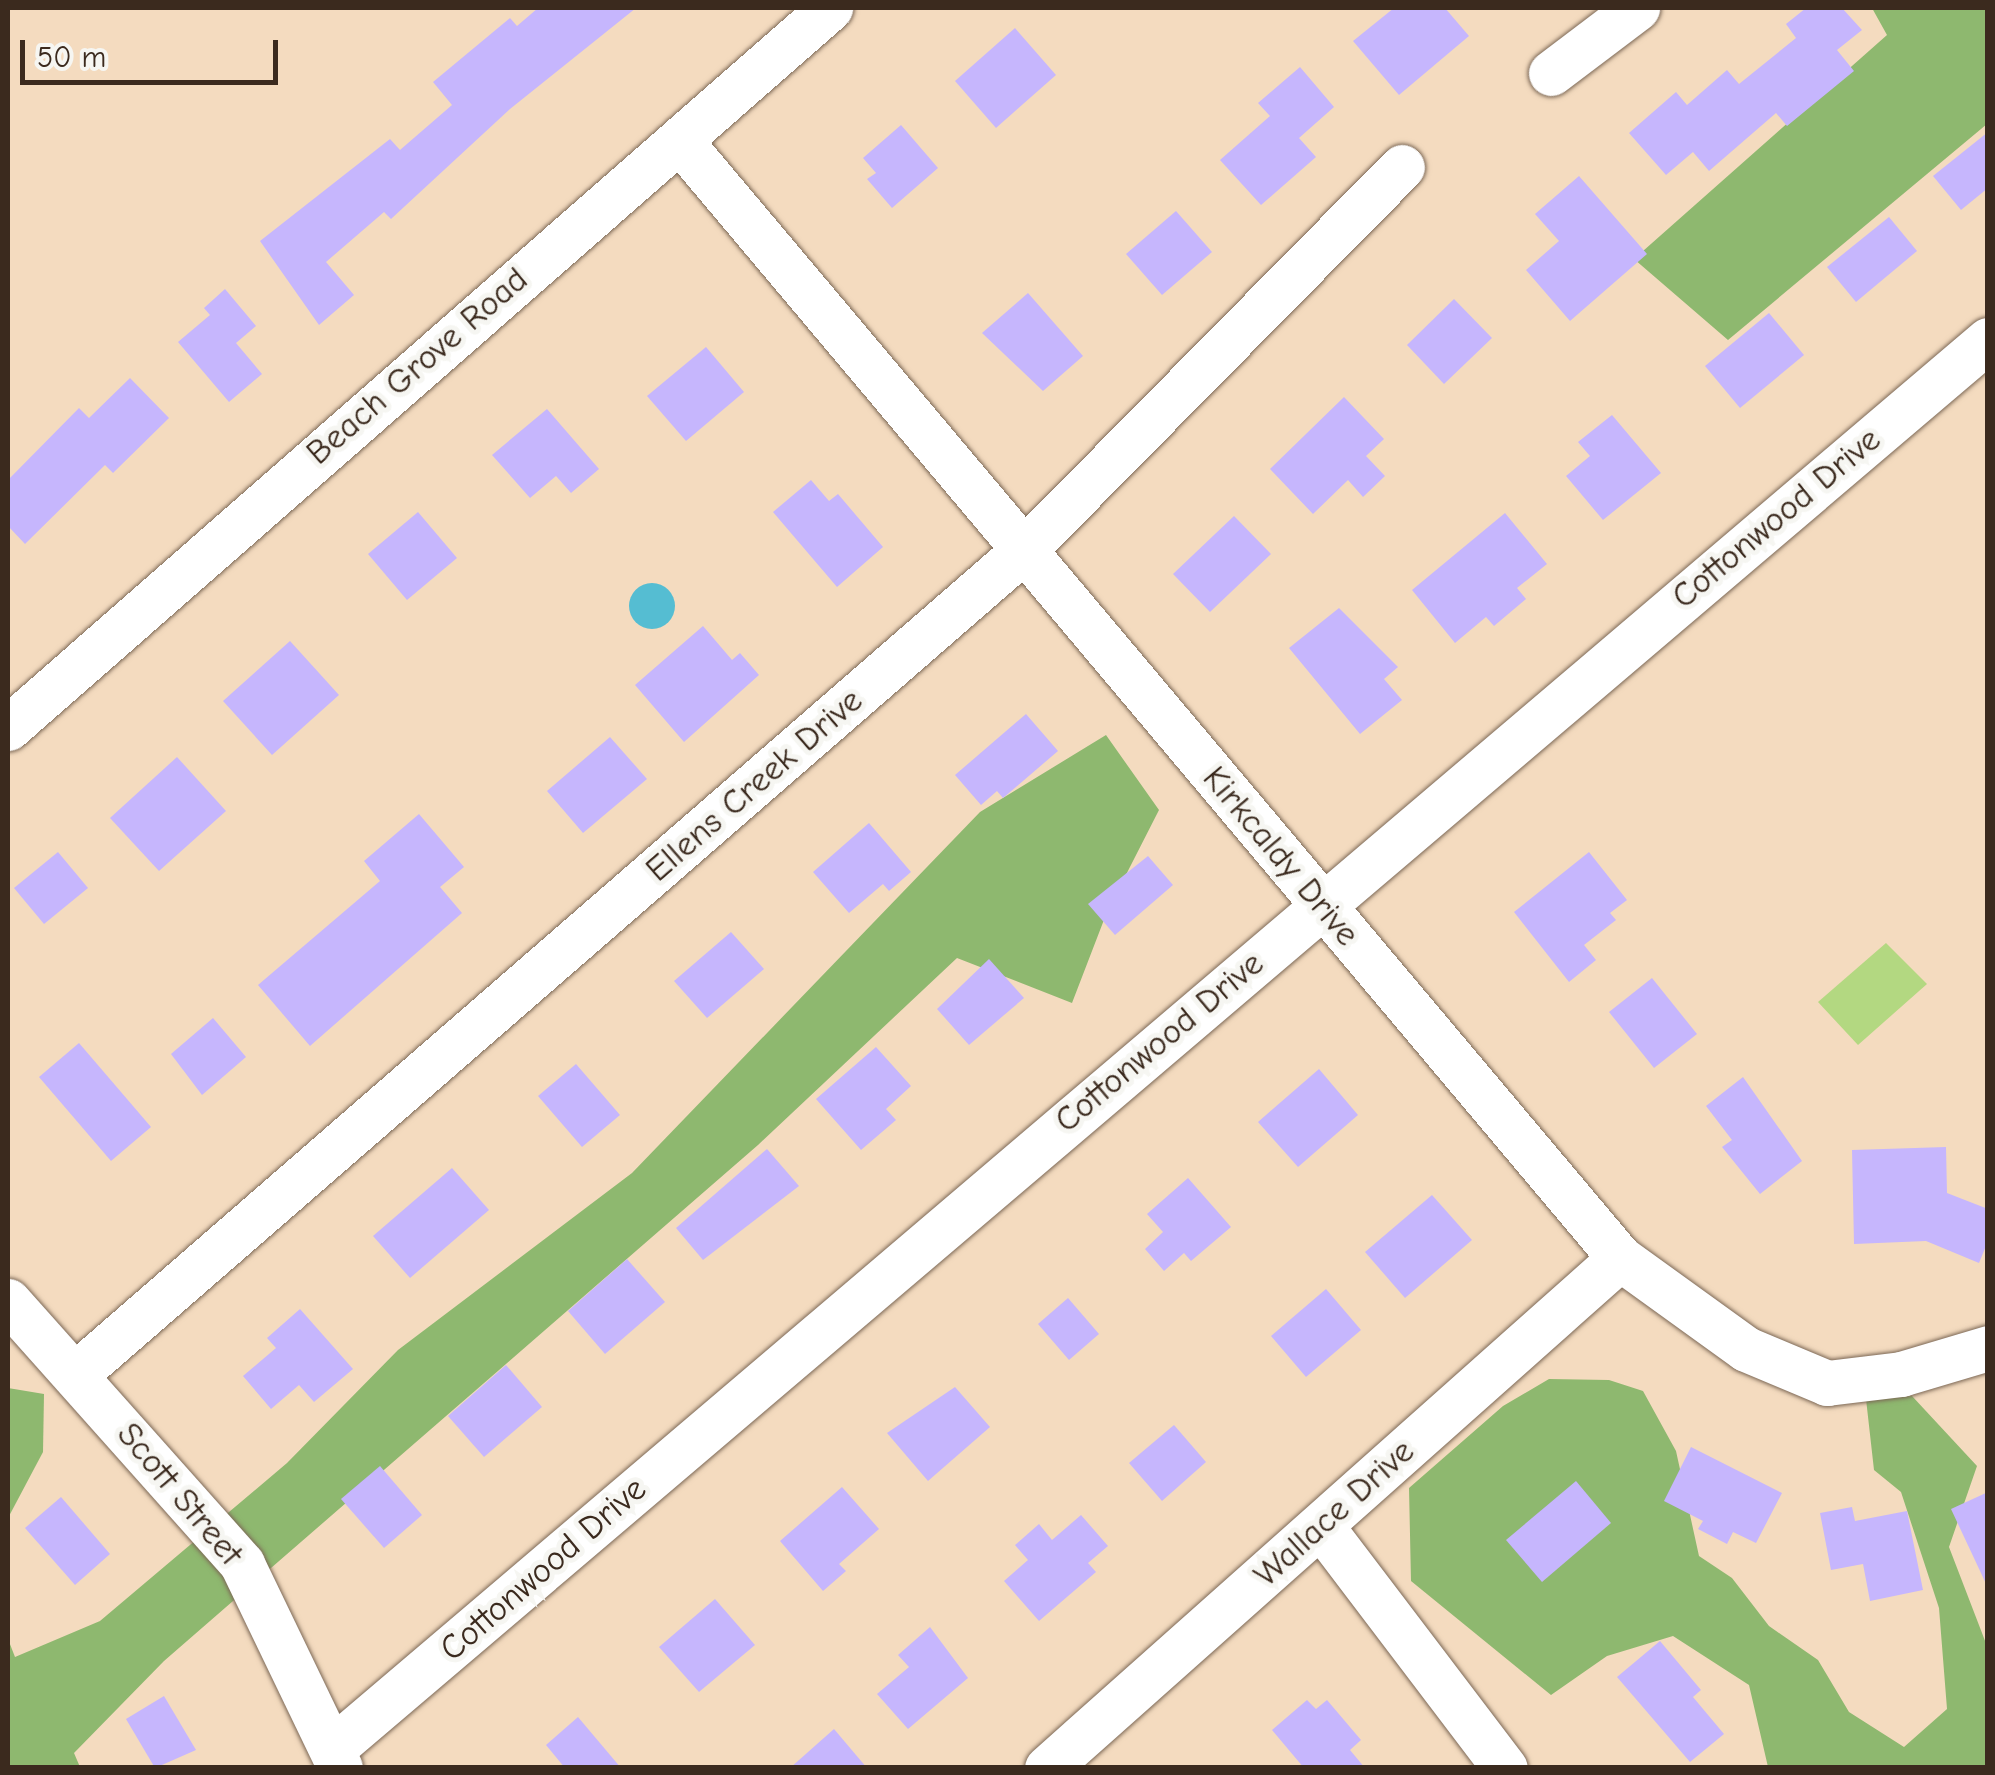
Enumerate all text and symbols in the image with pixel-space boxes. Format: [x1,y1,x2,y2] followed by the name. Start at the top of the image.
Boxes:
[25,20,282,82] scale bar
[37,40,106,75] text: 50 m
[298,258,536,474] street label: Beach Grove Road
[1663,419,1889,617] street label: Cottonwood Drive
[637,679,871,891] street label: Ellens Creek Drive
[1194,758,1368,954] street label: Kirkcaldy Drive
[1046,943,1272,1141] street label: Cottonwood Drive
[108,1414,252,1574] street label: Scott Street
[1245,1430,1423,1596] street label: Wallace Drive
[431,1468,655,1670] street label: Cottonwood Drive

